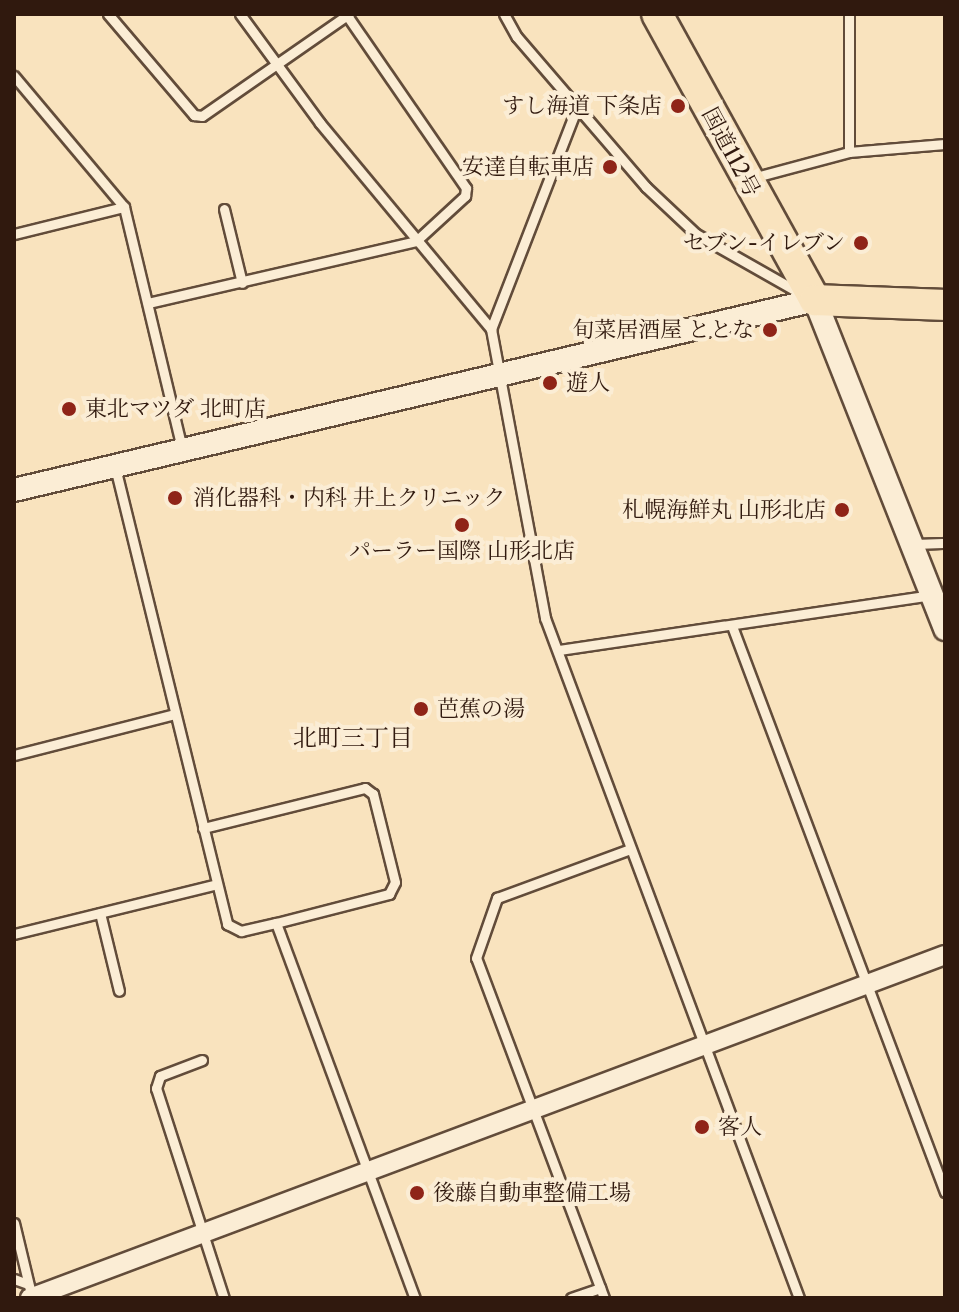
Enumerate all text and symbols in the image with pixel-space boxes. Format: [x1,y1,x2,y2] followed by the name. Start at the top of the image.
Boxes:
[502,93,662,119] place label: すし海道 下条店
[669,97,687,115] marker: すし海道 下条店
[697,103,765,201] street label: 国道112号
[462,154,594,180] place label: 安達自転車店
[601,158,619,176] marker: 安達自転車店
[681,230,845,256] place label: セブン-イレブン
[852,234,870,252] marker: セブン-イレブン
[572,317,754,343] place label: 旬菜居酒屋 ととな
[761,321,779,339] marker: 旬菜居酒屋 ととな
[566,370,610,396] place label: 遊人
[541,374,559,392] marker: 遊人
[85,396,267,422] place label: 東北マツダ 北町店
[60,400,78,418] marker: 東北マツダ 北町店
[193,485,507,511] place label: 消化器科・内科 井上クリニック
[164,487,186,509] marker: 消化器科・内科 井上クリニック
[622,497,826,523] place label: 札幌海鮮丸 山形北店
[833,501,851,519] marker: 札幌海鮮丸 山形北店
[453,516,471,534] marker: パーラー国際 山形北店
[349,538,575,564] place label: パーラー国際 山形北店
[437,696,525,722] place label: 芭蕉の湯
[412,700,430,718] marker: 芭蕉の湯
[293,724,413,752] district label: 北町三丁目
[718,1114,762,1140] place label: 客人
[693,1118,711,1136] marker: 客人
[433,1180,631,1206] place label: 後藤自動車整備工場
[408,1184,426,1202] marker: 後藤自動車整備工場

